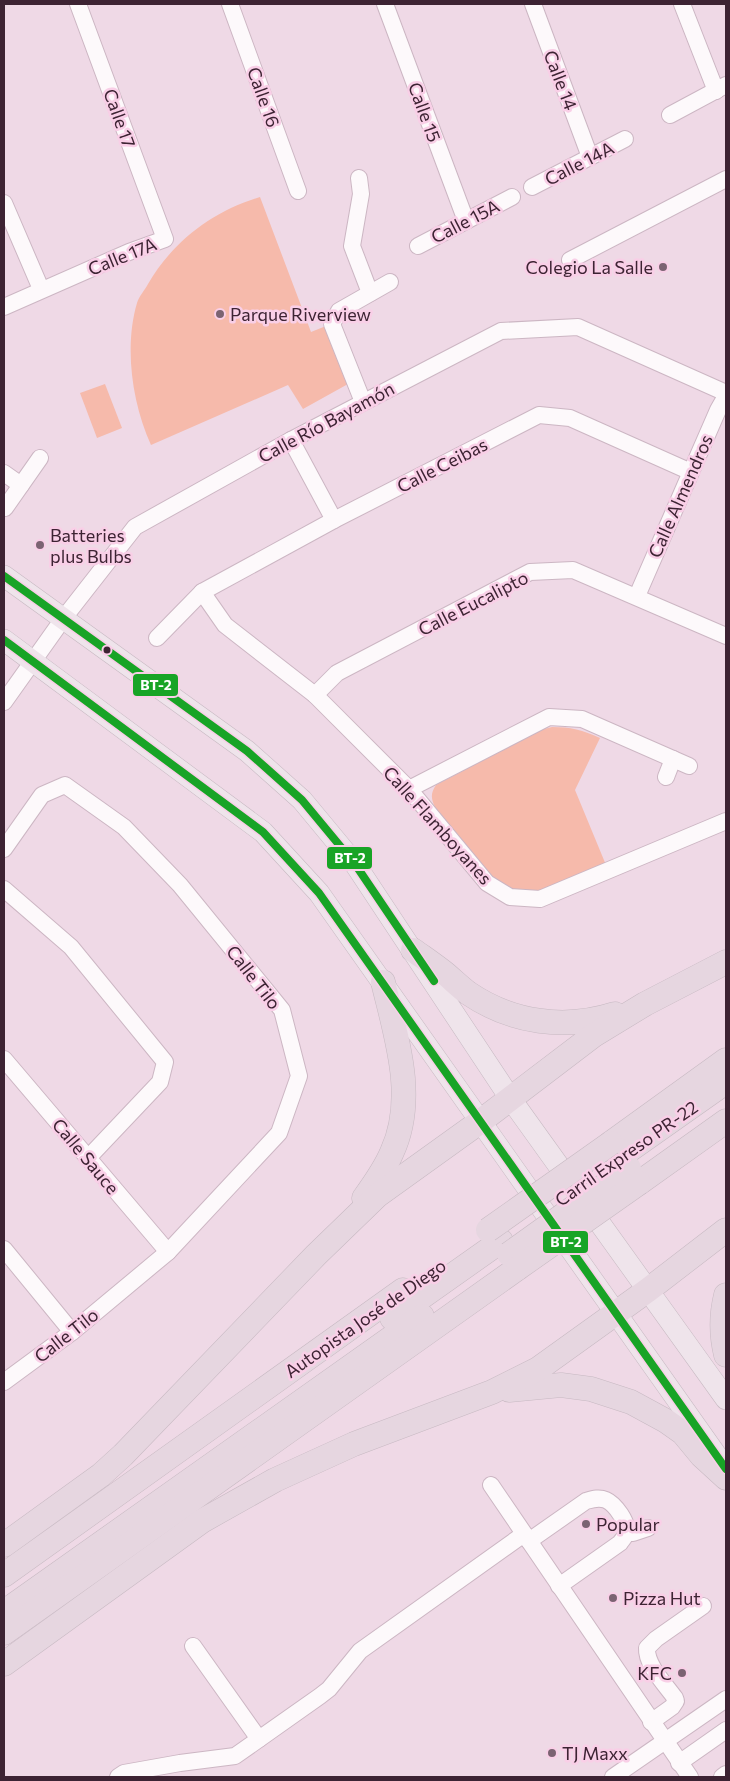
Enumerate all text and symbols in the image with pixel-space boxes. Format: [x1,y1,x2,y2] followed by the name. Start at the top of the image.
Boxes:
[540,47,583,113] street label: Calle 14
[243,64,285,130] street label: Calle 16
[404,79,446,145] street label: Calle 15
[99,86,141,150] street label: Calle 17
[541,136,617,190] street label: Calle 14A
[427,194,503,248] street label: Calle 15A
[85,232,159,280] street label: Calle 17A
[525,256,653,278] place label: Colegio La Salle
[657,261,669,273] marker: Colegio La Salle
[230,303,371,325] place label: Parque Riverview
[214,308,226,320] marker: Parque Riverview
[254,377,398,467] street label: Calle Río Bayamón
[643,431,717,561] street label: Calle Almendros
[393,433,491,497] street label: Calle Ceibas
[50,524,132,567] place label: Batteries plus Bulbs
[34,539,46,551] marker: Batteries plus Bulbs
[414,566,532,640] street label: Calle Eucalipto
[102,645,112,655] unlabelled marker
[132,673,179,697] line badge: BT-2
[140,676,172,693] text: BT-2
[379,761,497,889] street label: Calle Flamboyanes
[326,846,373,870] line badge: BT-2
[334,849,366,866] text: BT-2
[222,941,286,1013] street label: Calle Tilo
[550,1095,702,1211] street label: Carril Expreso PR-22
[48,1114,124,1198] street label: Calle Sauce
[542,1230,589,1254] line badge: BT-2
[550,1233,582,1250] text: BT-2
[280,1254,450,1382] street label: Autopista José de Diego
[30,1303,102,1367] street label: Calle Tilo
[596,1513,660,1535] place label: Popular
[580,1518,592,1530] marker: Popular
[623,1587,701,1609] place label: Pizza Hut
[607,1592,619,1604] marker: Pizza Hut
[637,1662,672,1684] place label: KFC
[676,1667,688,1679] marker: KFC
[562,1742,628,1764] place label: TJ Maxx
[546,1747,558,1759] marker: TJ Maxx

